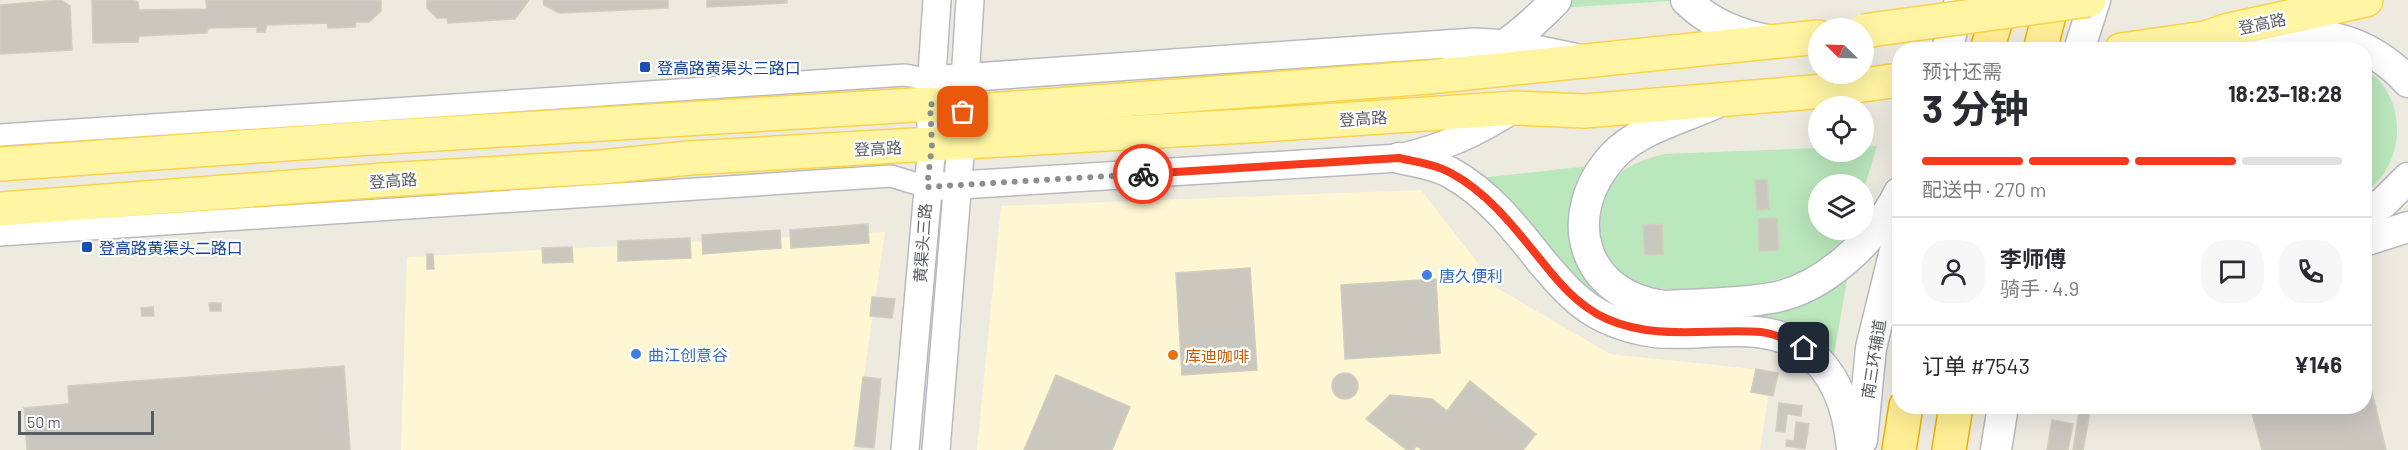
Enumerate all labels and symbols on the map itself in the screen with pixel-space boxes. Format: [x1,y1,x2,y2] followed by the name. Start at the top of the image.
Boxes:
[2237,9,2287,37] street label: 登高路
[1808,18,1874,84] north arrow
[657,58,801,77] place label: 登高路黄渠头三路口
[638,60,652,74] marker: 登高路黄渠头三路口
[937,86,988,137] pin
[1338,107,1388,129] street label: 登高路
[854,137,902,159] street label: 登高路
[1113,144,1173,204] courier
[368,169,418,191] street label: 登高路
[910,202,934,284] street label: 黄渠头三路
[99,238,243,257] place label: 登高路黄渠头二路口
[80,240,94,254] marker: 登高路黄渠头二路口
[1439,266,1503,285] place label: 唐久便利
[1420,268,1434,282] marker: 唐久便利
[1857,318,1889,400] street label: 南三环辅道
[1778,322,1829,373] pin
[648,345,728,364] place label: 曲江创意谷
[1185,346,1249,365] place label: 库迪咖啡
[629,347,643,361] marker: 曲江创意谷
[1166,348,1180,362] marker: 库迪咖啡
[18,408,154,436] scale bar

